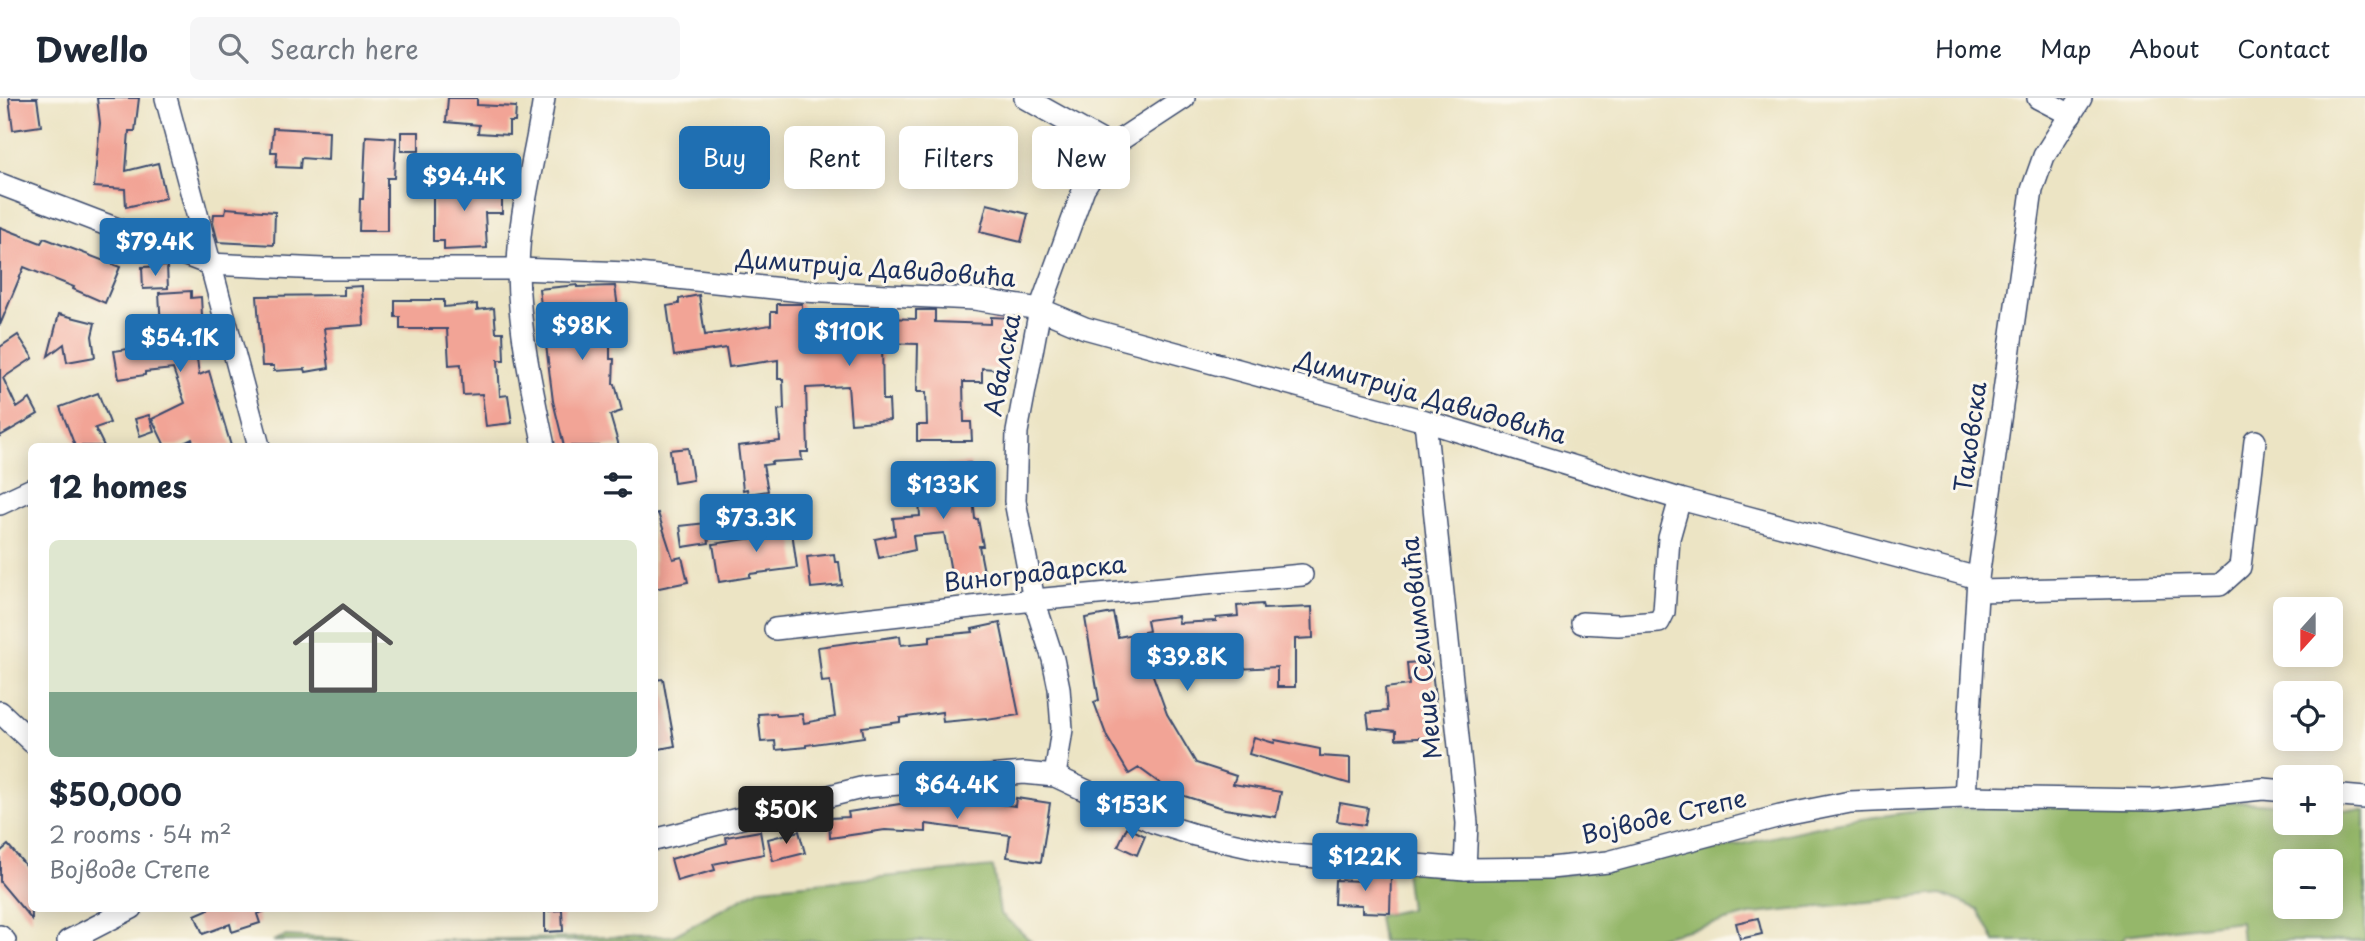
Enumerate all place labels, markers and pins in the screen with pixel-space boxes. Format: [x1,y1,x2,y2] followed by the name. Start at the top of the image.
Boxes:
[407,153,521,213] pin: $94.4K
[98,218,212,278] pin: $79.4K
[541,302,623,362] pin: $98K
[800,308,898,368] pin: $110K
[123,314,237,374] pin: $54.1K
[894,462,992,521] pin: $133K
[699,494,813,554] pin: $73.3K
[1130,634,1244,693] pin: $39.8K
[900,762,1014,821] pin: $64.4K
[1083,782,1181,841] pin: $153K
[745,786,827,846] pin: $50K
[1316,834,1414,893] pin: $122K

